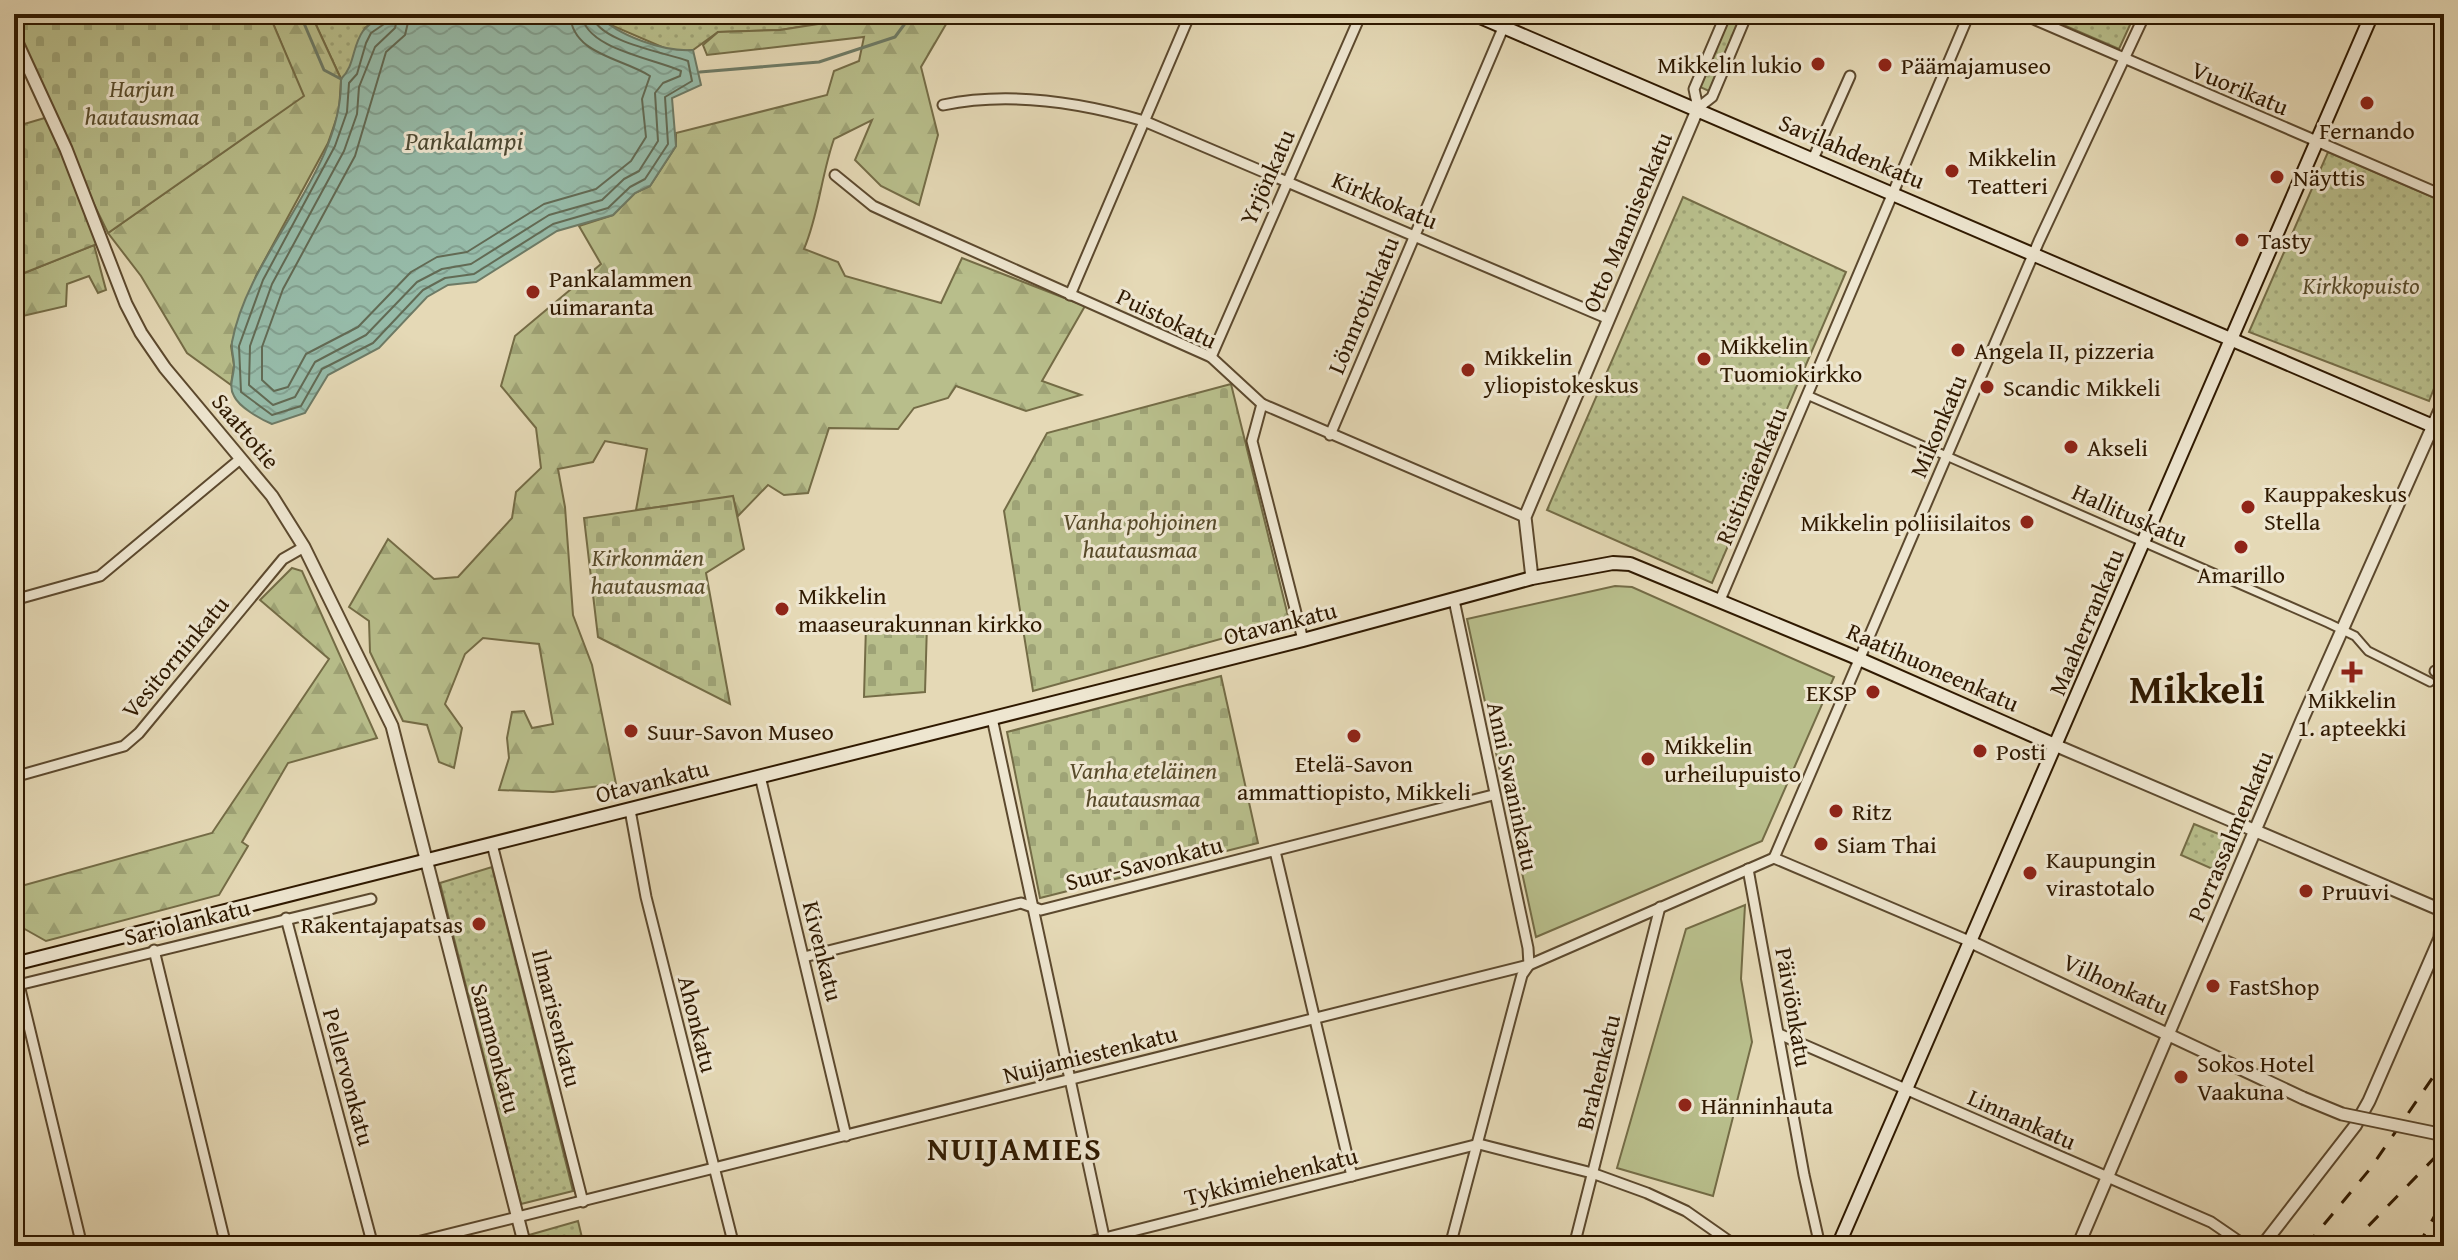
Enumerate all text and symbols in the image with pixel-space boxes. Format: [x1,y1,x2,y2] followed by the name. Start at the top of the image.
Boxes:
[1657,47,1802,82] place label: Mikkelin lukio
[1901,48,2051,83] place label: Päämajamuseo
[2186,52,2294,124] street label: Vuorikatu
[1809,55,1827,73] marker: Mikkelin lukio
[1876,56,1894,74] marker: Päämajamuseo
[85,71,199,134] park label: Harjun hautausmaa
[2358,94,2376,112] marker: Fernando
[1774,105,1930,197] street label: Savilahdenkatu
[2319,113,2415,148] place label: Fernando
[404,121,523,160] water label: Pankalampi
[1230,124,1304,230] street label: Yrjönkatu
[1573,126,1681,318] street label: Otto Mannisenkatu
[1968,140,2057,203] place label: Mikkelin Teatteri
[2293,160,2365,195] place label: Näyttis
[1327,162,1443,238] street label: Kirkkokatu
[1943,162,1961,180] marker: Mikkelin Teatteri
[2268,168,2286,186] marker: Näyttis
[2258,223,2312,258] place label: Tasty
[1318,231,1408,379] street label: Lönnrotinkatu
[2233,231,2251,249] marker: Tasty
[549,261,693,324] place label: Pankalammen uimaranta
[2301,268,2420,303] park label: Kirkkopuisto
[1111,279,1223,357] street label: Puistokatu
[524,283,542,301] marker: Pankalammen uimaranta
[1720,328,1862,391] place label: Mikkelin Tuomiokirkko
[1974,333,2155,368] place label: Angela II, pizzeria
[1483,339,1639,402] place label: Mikkelin yliopistokeskus
[1949,341,1967,359] marker: Angela II, pizzeria
[1695,350,1713,368] marker: Mikkelin Tuomiokirkko
[1459,361,1477,379] marker: Mikkelin yliopistokeskus
[1901,369,1975,483] street label: Mikonkatu
[2003,370,2161,405] place label: Scandic Mikkeli
[1978,378,1996,396] marker: Scandic Mikkeli
[204,385,288,477] street label: Saattotie
[1706,402,1796,550] street label: Ristimäenkatu
[2087,430,2148,465] place label: Akseli
[2062,438,2080,456] marker: Akseli
[2066,474,2194,556] street label: Hallituskatu
[2264,476,2407,539] place label: Kauppakeskus Stella
[2239,498,2257,516] marker: Kauppakeskus Stella
[1063,504,1217,567] park label: Vanha pohjoinen hautausmaa
[1800,505,2011,540] place label: Mikkelin poliisilaitos
[2018,513,2036,531] marker: Mikkelin poliisilaitos
[2232,538,2250,556] marker: Amarillo
[591,540,705,603] park label: Kirkonmäen hautausmaa
[2039,543,2133,701] street label: Maaherrankatu
[2197,557,2285,592] place label: Amarillo
[798,578,1042,641] place label: Mikkelin maaseurakunnan kirkko
[113,588,237,726] street label: Vesitorninkatu
[1220,592,1340,654] street label: Otavankatu
[773,600,791,618] marker: Mikkelin maaseurakunnan kirkko
[1841,613,2025,721] street label: Raatihuoneenkatu
[2129,659,2265,718] district label: Mikkeli
[2343,663,2361,681] marker: Mikkelin 1. apteekki
[1806,675,1857,710] place label: EKSP
[2297,682,2407,745] place label: Mikkelin 1. apteekki
[1864,683,1882,701] marker: EKSP
[1478,698,1548,874] street label: Anni Swaninkatu
[647,714,834,749] place label: Suur-Savon Museo
[622,722,640,740] marker: Suur-Savon Museo
[1345,727,1363,745] marker: Etelä-Savon ammattiopisto, Mikkeli
[1664,728,1801,791] place label: Mikkelin urheilupuisto
[1996,734,2046,769] place label: Posti
[1971,742,1989,760] marker: Posti
[2178,745,2282,927] street label: Porrassalmenkatu
[1237,746,1471,809] place label: Etelä-Savon ammattiopisto, Mikkeli
[592,750,712,812] street label: Otavankatu
[1639,750,1657,768] marker: Mikkelin urheilupuisto
[1069,753,1217,816] park label: Vanha eteläinen hautausmaa
[1852,794,1892,829] place label: Ritz
[1827,802,1845,820] marker: Ritz
[1062,827,1226,899] street label: Suur-Savonkatu
[1837,827,1937,862] place label: Siam Thai
[1812,835,1830,853] marker: Siam Thai
[2046,842,2157,905] place label: Kaupungin virastotalo
[2021,864,2039,882] marker: Kaupungin virastotalo
[2322,874,2390,909] place label: Pruuvi
[2297,882,2315,900] marker: Pruuvi
[120,889,254,955] street label: Sariolankatu
[794,897,852,1005] street label: Kivenkatu
[301,907,463,942] place label: Rakentajapatsas
[470,915,488,933] marker: Rakentajapatsas
[2057,944,2175,1024] street label: Vilhonkatu
[523,945,591,1091] street label: Ilmarisenkatu
[1766,945,1822,1069] street label: Päiviönkatu
[2229,969,2320,1004] place label: FastShop
[669,972,727,1076] street label: Ahonkatu
[2204,977,2222,995] marker: FastShop
[462,979,530,1117] street label: Sammonkatu
[314,1004,384,1150] street label: Pellervonkatu
[1567,1011,1629,1133] street label: Brahenkatu
[999,1015,1181,1093] street label: Nuijamiestenkatu
[2197,1046,2315,1109] place label: Sokos Hotel Vaakuna
[2172,1068,2190,1086] marker: Sokos Hotel Vaakuna
[1962,1080,2082,1158] street label: Linnankatu
[1701,1088,1834,1123] place label: Hänninhauta
[1676,1096,1694,1114] marker: Hänninhauta
[927,1125,1103,1172] district label: NUIJAMIES
[1181,1138,1361,1214] street label: Tykkimiehenkatu

